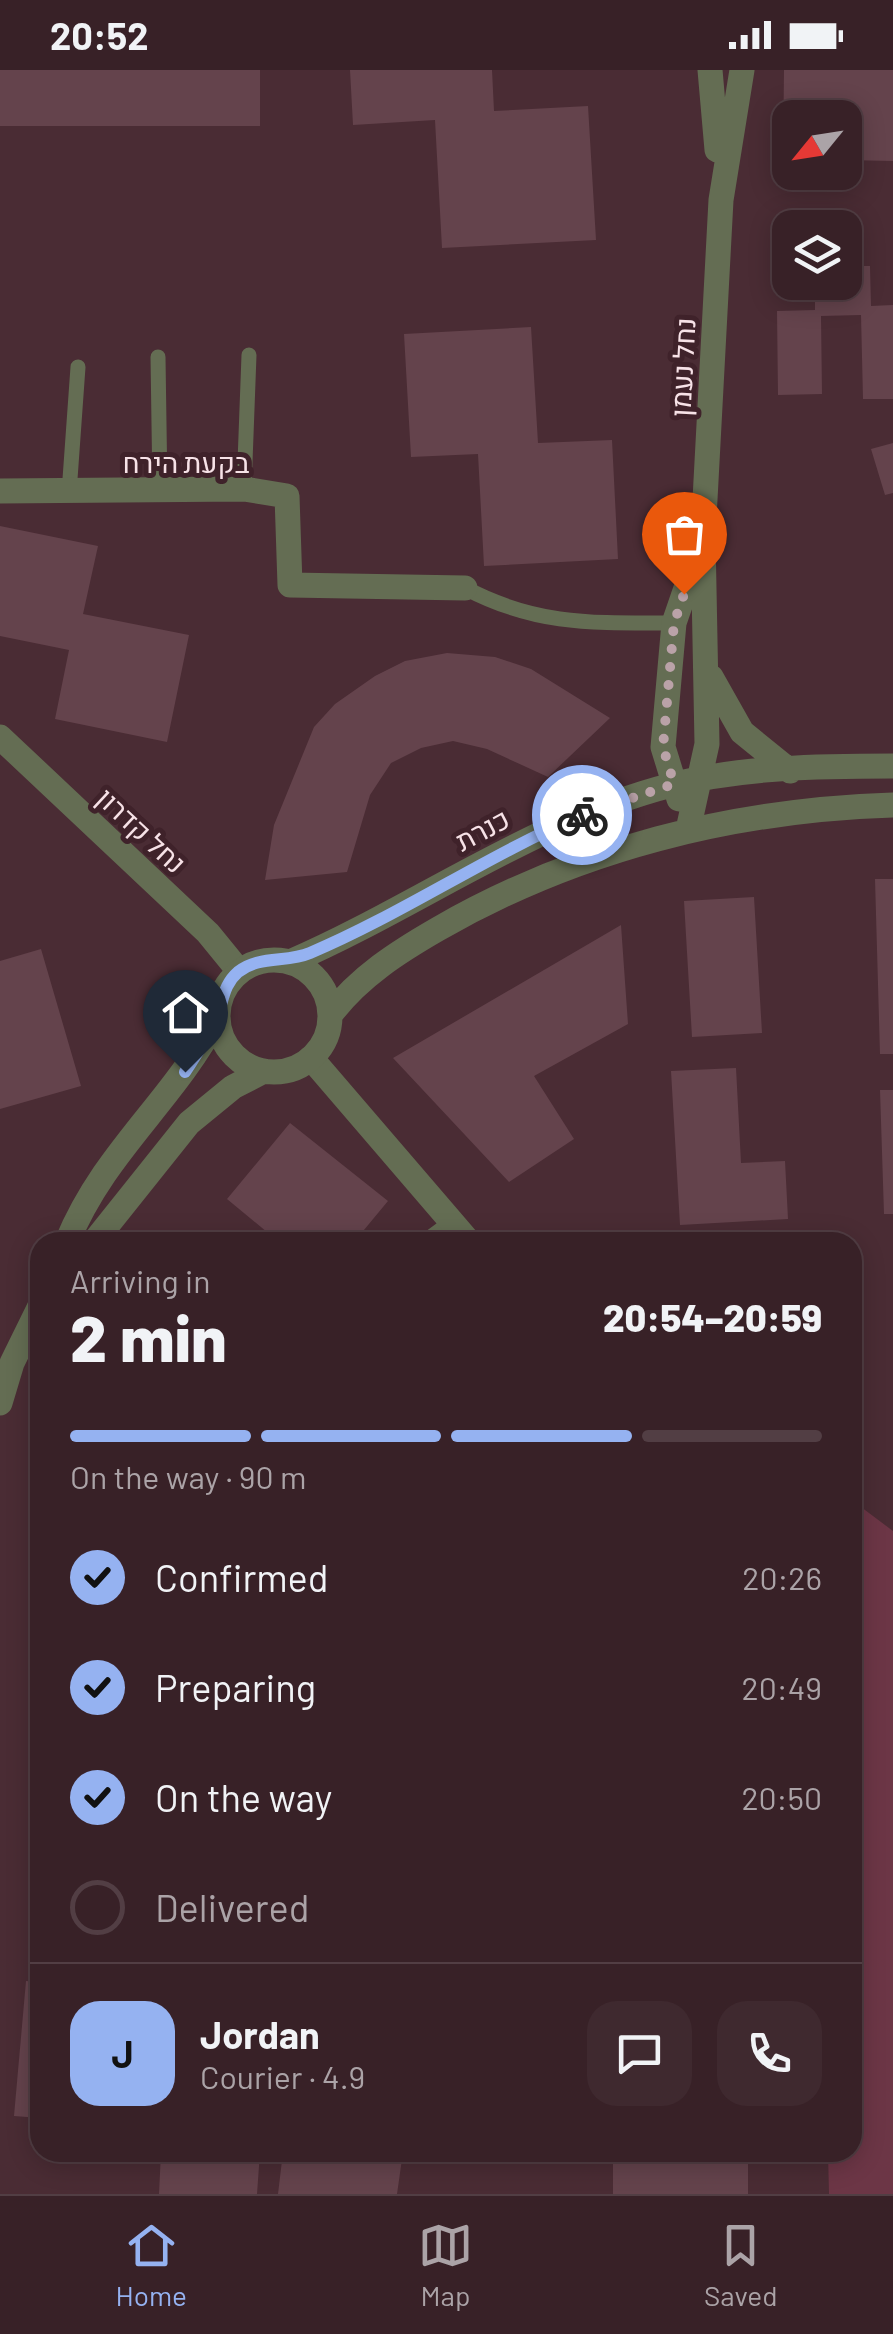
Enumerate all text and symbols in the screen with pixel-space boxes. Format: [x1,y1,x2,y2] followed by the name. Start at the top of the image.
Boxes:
[50,12,149,58] text: 20:52
[772,100,862,190] north arrow
[772,100,862,300] map controls
[772,210,862,300] button: layers
[662,317,702,417] street label: נחל נעמן
[122,445,250,479] street label: בקעת הירח
[642,492,727,595] pin
[657,507,712,562] icon: bag
[532,765,632,865] courier
[90,780,194,880] street label: נחל קדרון
[555,788,610,843] icon: bike
[449,801,515,857] street label: כנרת
[143,970,228,1073] pin
[158,985,213,1040] icon: home
[70,1261,210,1299] text: Arriving in
[603,1294,822,1340] text: 20:54–20:59
[70,1297,227,1375] text: 2 min
[70,1457,306,1495] text: On the way · 90 m
[70,1550,125,1605] icon: check
[155,1554,328,1600] text: Confirmed
[742,1558,822,1596] text: 20:26
[70,1660,125,1715] icon: check
[155,1664,316,1710] text: Preparing
[742,1668,822,1706] text: 20:49
[70,1770,125,1825] icon: check
[155,1774,332,1820] text: On the way
[741,1778,822,1816] text: 20:50
[155,1884,309,1930] text: Delivered
[587,2001,692,2106] button: chat
[717,2001,822,2106] button: phone
[200,2011,320,2057] text: Jordan
[111,2030,134,2076] text: J
[200,2057,365,2095] text: Courier · 4.9
[116,2218,187,2312] tab: Home
[418,2218,473,2312] tab: Map
[704,2218,777,2312] tab: Saved

